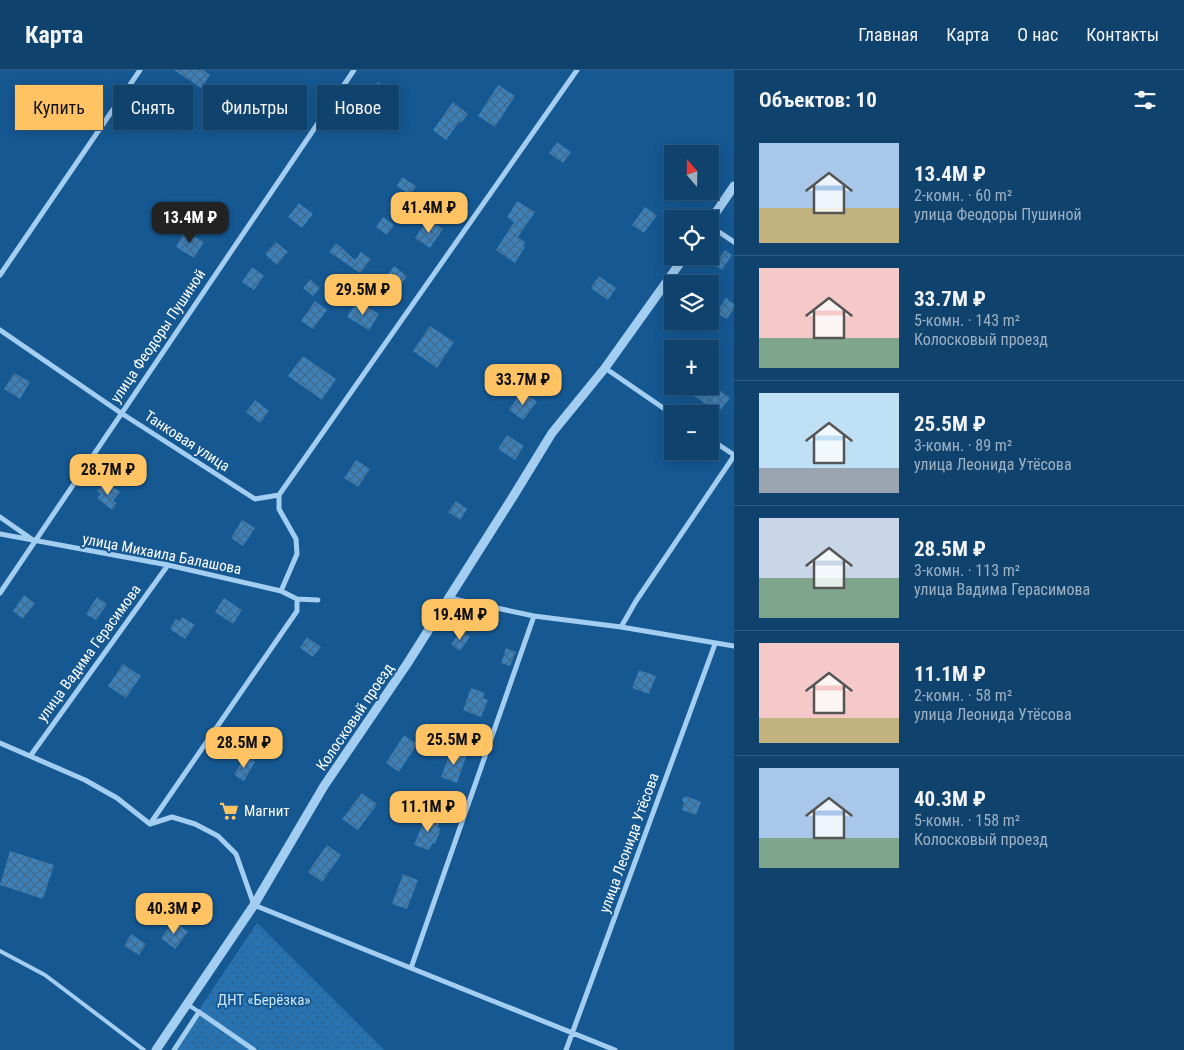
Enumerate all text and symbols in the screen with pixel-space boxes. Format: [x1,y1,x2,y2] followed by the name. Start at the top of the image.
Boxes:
[25,21,83,49] text: Карта
[858,24,918,45] text: Главная
[946,24,989,45] text: Карта
[1017,24,1058,45] text: О нас
[1086,24,1159,45] text: Контакты
[15,85,103,130] chip: Купить
[113,85,193,130] chip: Снять
[203,85,307,130] chip: Фильтры
[317,85,399,130] chip: Новое
[1131,86,1159,114] icon: filters
[759,88,877,112] text: Объектов: 10
[664,145,719,200] north arrow
[664,145,719,460] map controls
[914,162,986,186] text: 13.4M ₽
[799,163,859,223] icon: home
[914,186,1012,205] text: 2-комн. · 60 m²
[383,191,475,234] pin: 41.4M ₽
[402,198,456,217] text: 41.4M ₽
[144,202,236,244] pin: 13.4M ₽
[914,205,1082,224] text: улица Феодоры Пушиной
[163,208,217,227] text: 13.4M ₽
[664,210,719,265] button: locate
[107,266,209,406] street label: улица Феодоры Пушиной
[317,274,409,316] pin: 29.5M ₽
[664,275,719,330] button: layers
[336,280,390,299] text: 29.5M ₽
[914,287,986,311] text: 33.7M ₽
[799,288,859,348] icon: home
[914,311,1020,330] text: 5-комн. · 143 m²
[914,330,1048,349] text: Колосковый проезд
[664,340,719,395] button: +
[477,364,569,406] pin: 33.7M ₽
[496,370,550,389] text: 33.7M ₽
[664,405,719,460] button: −
[141,407,233,475] street label: Танковая улица
[914,412,986,436] text: 25.5M ₽
[799,413,859,473] icon: home
[914,436,1012,455] text: 3-комн. · 89 m²
[62,454,154,496] pin: 28.7M ₽
[914,455,1072,474] text: улица Леонида Утёсова
[81,460,135,479] text: 28.7M ₽
[81,530,243,578] street label: улица Михаила Балашова
[914,537,986,561] text: 28.5M ₽
[799,538,859,598] icon: home
[914,561,1020,580] text: 3-комн. · 113 m²
[914,580,1090,599] text: улица Вадима Герасимова
[33,581,145,725] street label: улица Вадима Герасимова
[414,598,506,641] pin: 19.4M ₽
[433,605,487,624] text: 19.4M ₽
[312,660,398,774] street label: Колосковый проезд
[914,662,986,686] text: 11.1M ₽
[799,663,859,723] icon: home
[914,686,1012,705] text: 2-комн. · 58 m²
[914,705,1072,724] text: улица Леонида Утёсова
[408,724,500,766] pin: 25.5M ₽
[198,726,290,769] pin: 28.5M ₽
[427,730,481,749] text: 25.5M ₽
[217,733,271,752] text: 28.5M ₽
[595,771,663,915] street label: улица Леонида Утёсова
[914,787,986,811] text: 40.3M ₽
[799,788,859,848] icon: home
[382,790,474,833] pin: 11.1M ₽
[401,797,455,816] text: 11.1M ₽
[218,800,240,822] supermarket icon: Магнит
[244,802,290,820] place label: Магнит
[914,811,1020,830] text: 5-комн. · 158 m²
[914,830,1048,849] text: Колосковый проезд
[128,892,220,935] pin: 40.3M ₽
[147,899,201,918] text: 40.3M ₽
[217,991,311,1009] park label: ДНТ «Берёзка»

